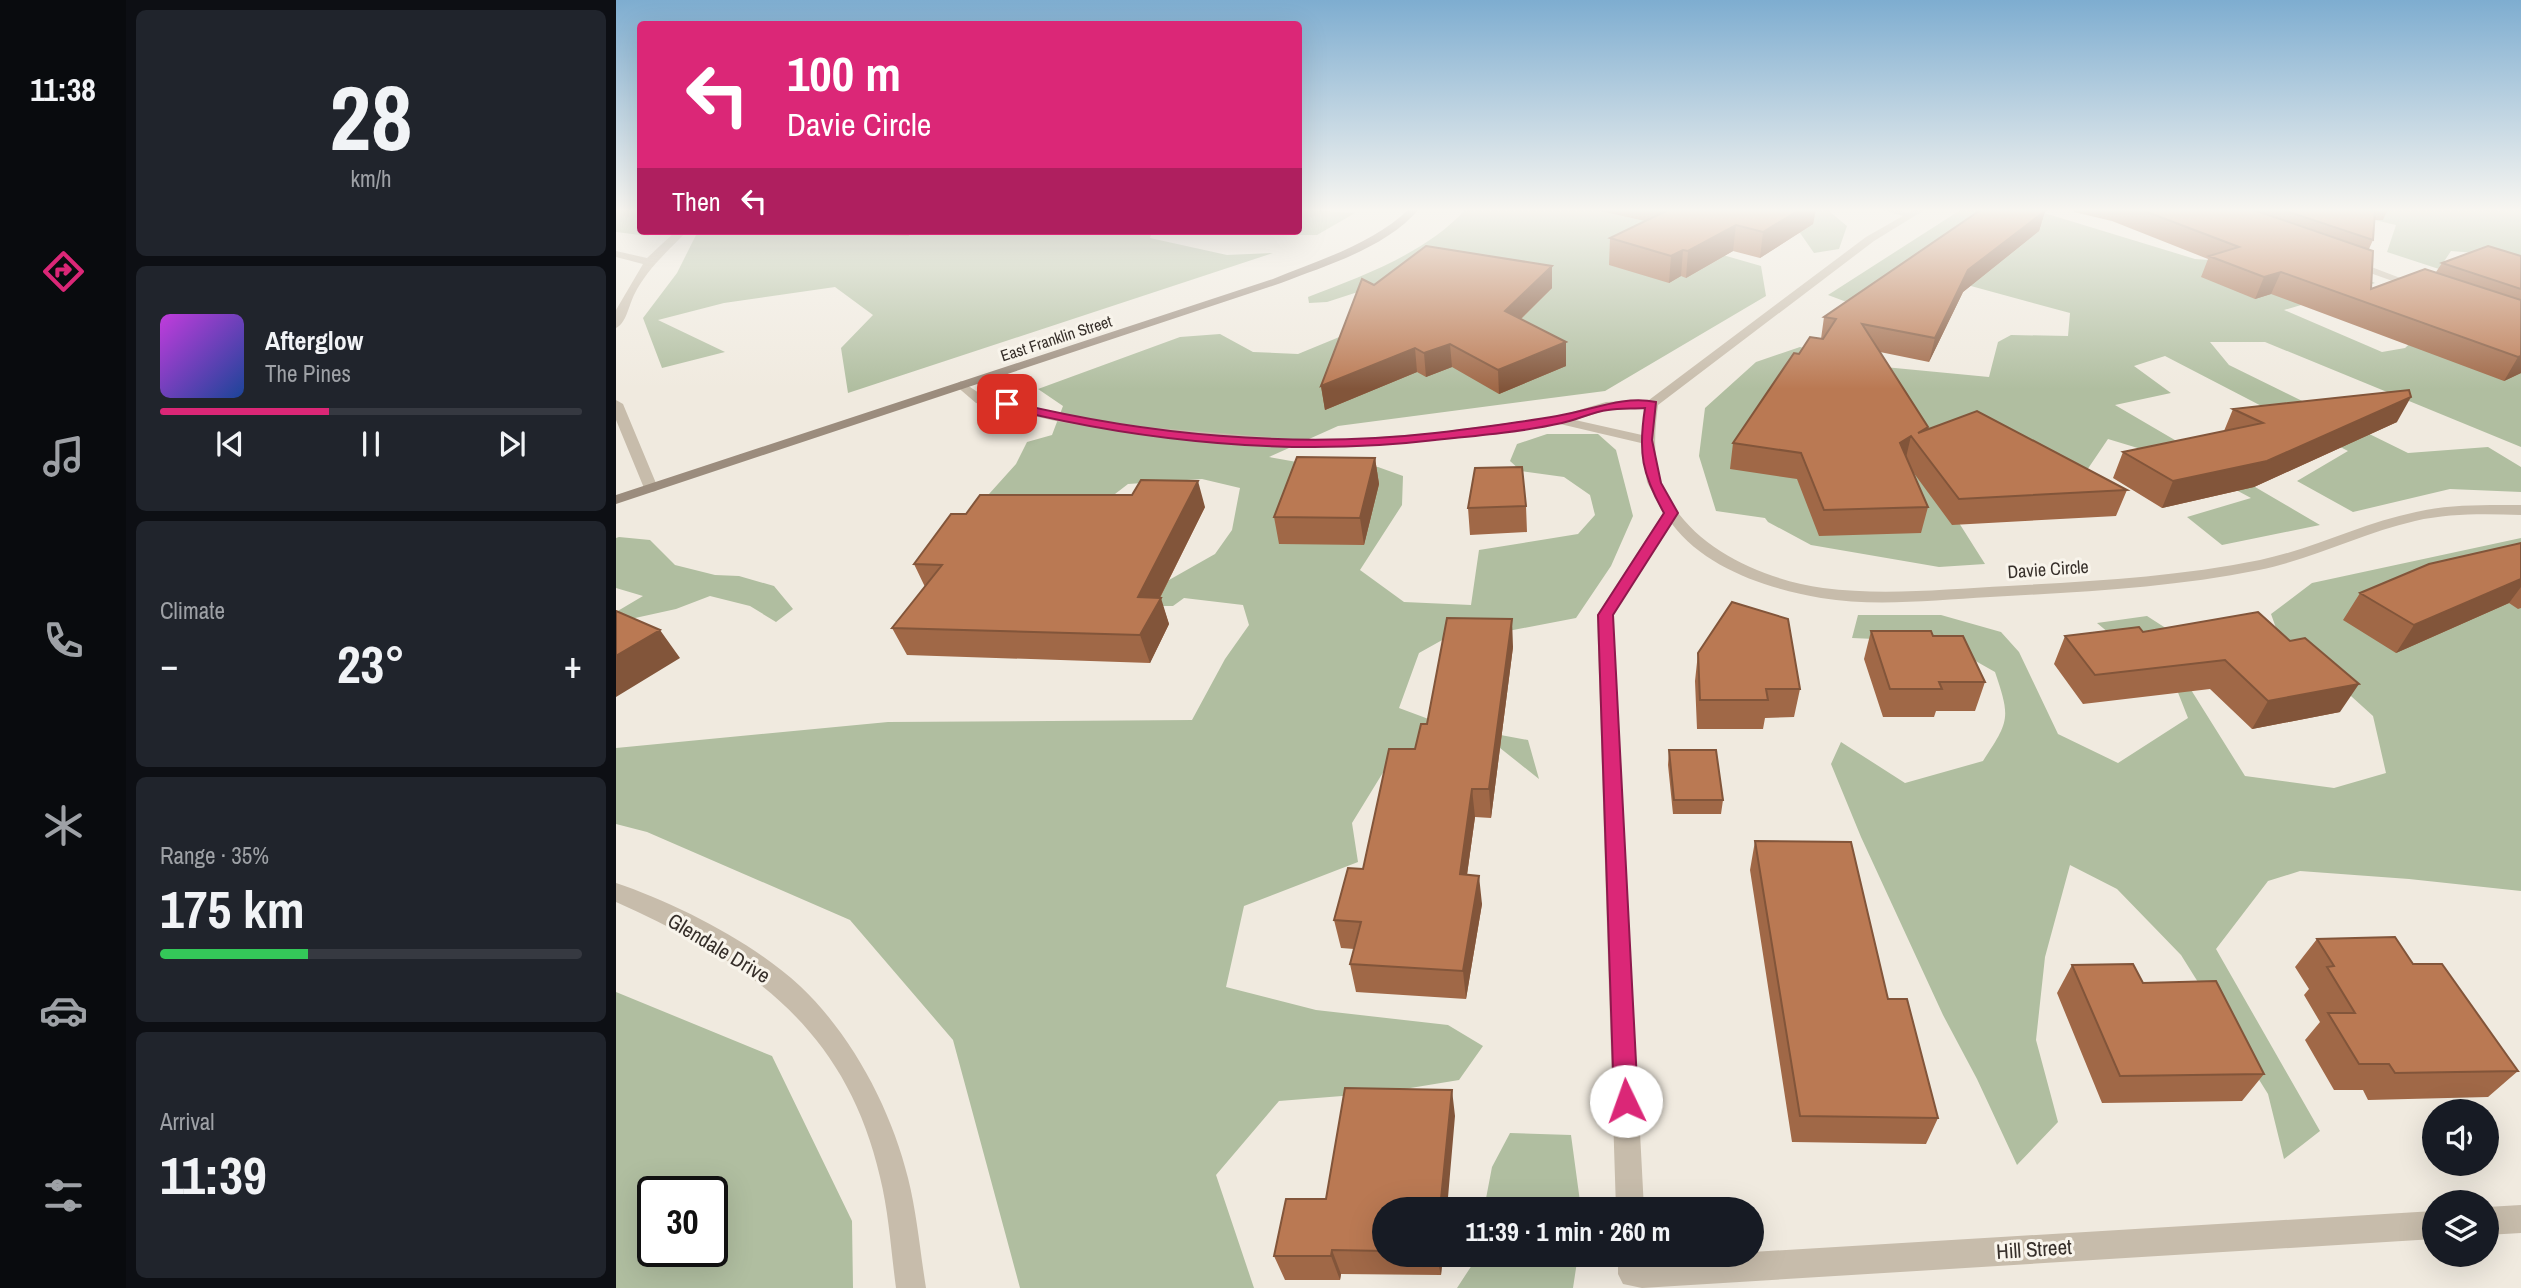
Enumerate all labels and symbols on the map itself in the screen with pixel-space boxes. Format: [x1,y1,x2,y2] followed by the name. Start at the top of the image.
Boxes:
[997,310,1115,366] street label: East Franklin Street
[977,374,1037,434] pin
[2007,554,2089,584] street label: Davie Circle
[662,906,776,990] street label: Glendale Drive
[1589,1064,1663,1138] position arrow
[637,1176,728,1267] speed limit sign: 30
[1995,1232,2073,1266] street label: Hill Street

